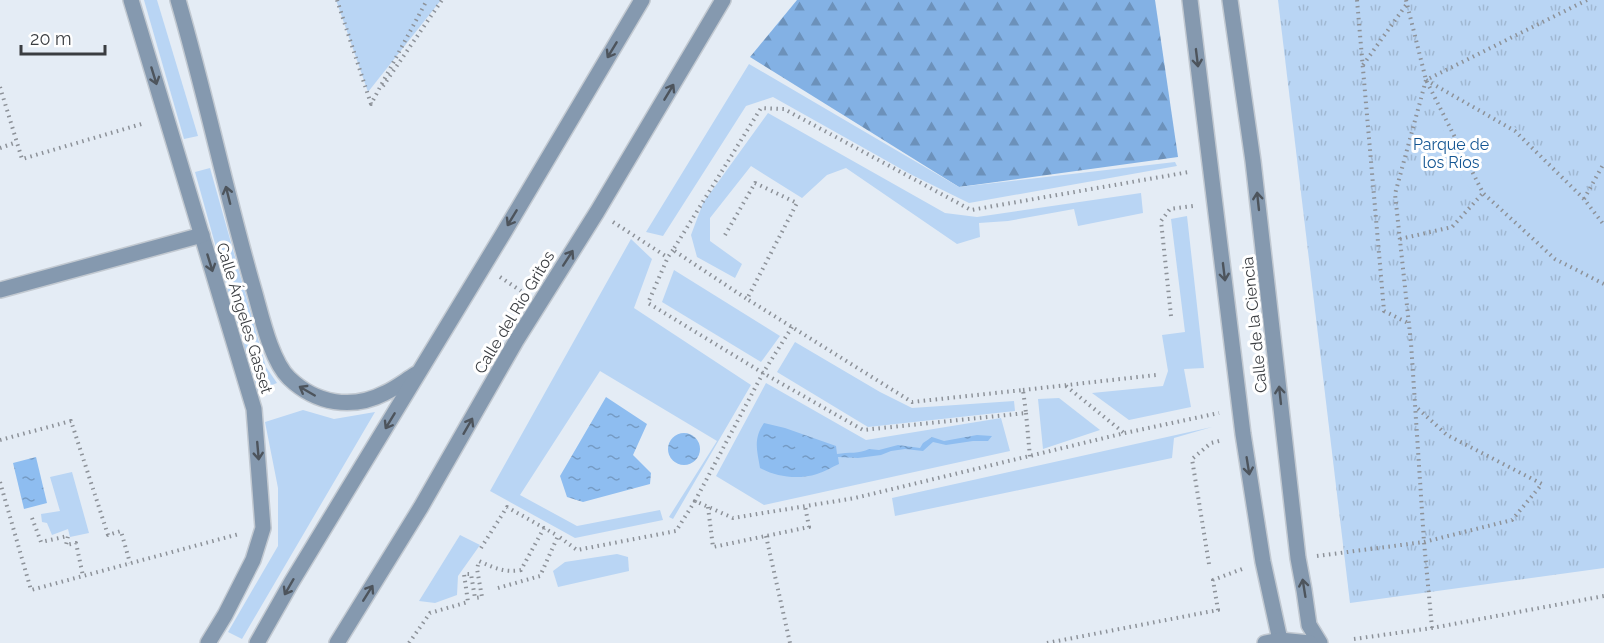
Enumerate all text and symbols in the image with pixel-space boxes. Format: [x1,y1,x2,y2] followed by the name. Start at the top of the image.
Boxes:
[21,18,105,56] scale bar
[30,28,72,49] text: 20 m
[606,41,618,58] one-way arrow
[1192,48,1203,67] one-way arrow
[149,66,160,85] one-way arrow
[663,84,675,101] one-way arrow
[1413,135,1489,172] park label: Parque de los Ríos
[222,186,234,205] one-way arrow
[1252,192,1263,212] one-way arrow
[506,209,518,226] one-way arrow
[213,240,278,396] street label: Calle Ángeles Gasset
[470,247,559,377] street label: Calle del Río Gritos
[561,250,574,267] one-way arrow
[205,253,216,272] one-way arrow
[1238,256,1271,394] street label: Calle de la Ciencia
[1218,262,1229,282] one-way arrow
[299,385,316,397] one-way arrow
[1274,386,1285,405] one-way arrow
[383,412,395,429] one-way arrow
[462,418,474,435] one-way arrow
[253,441,264,461] one-way arrow
[1243,455,1254,475] one-way arrow
[283,578,295,595] one-way arrow
[1298,579,1309,599] one-way arrow
[362,585,374,602] one-way arrow

